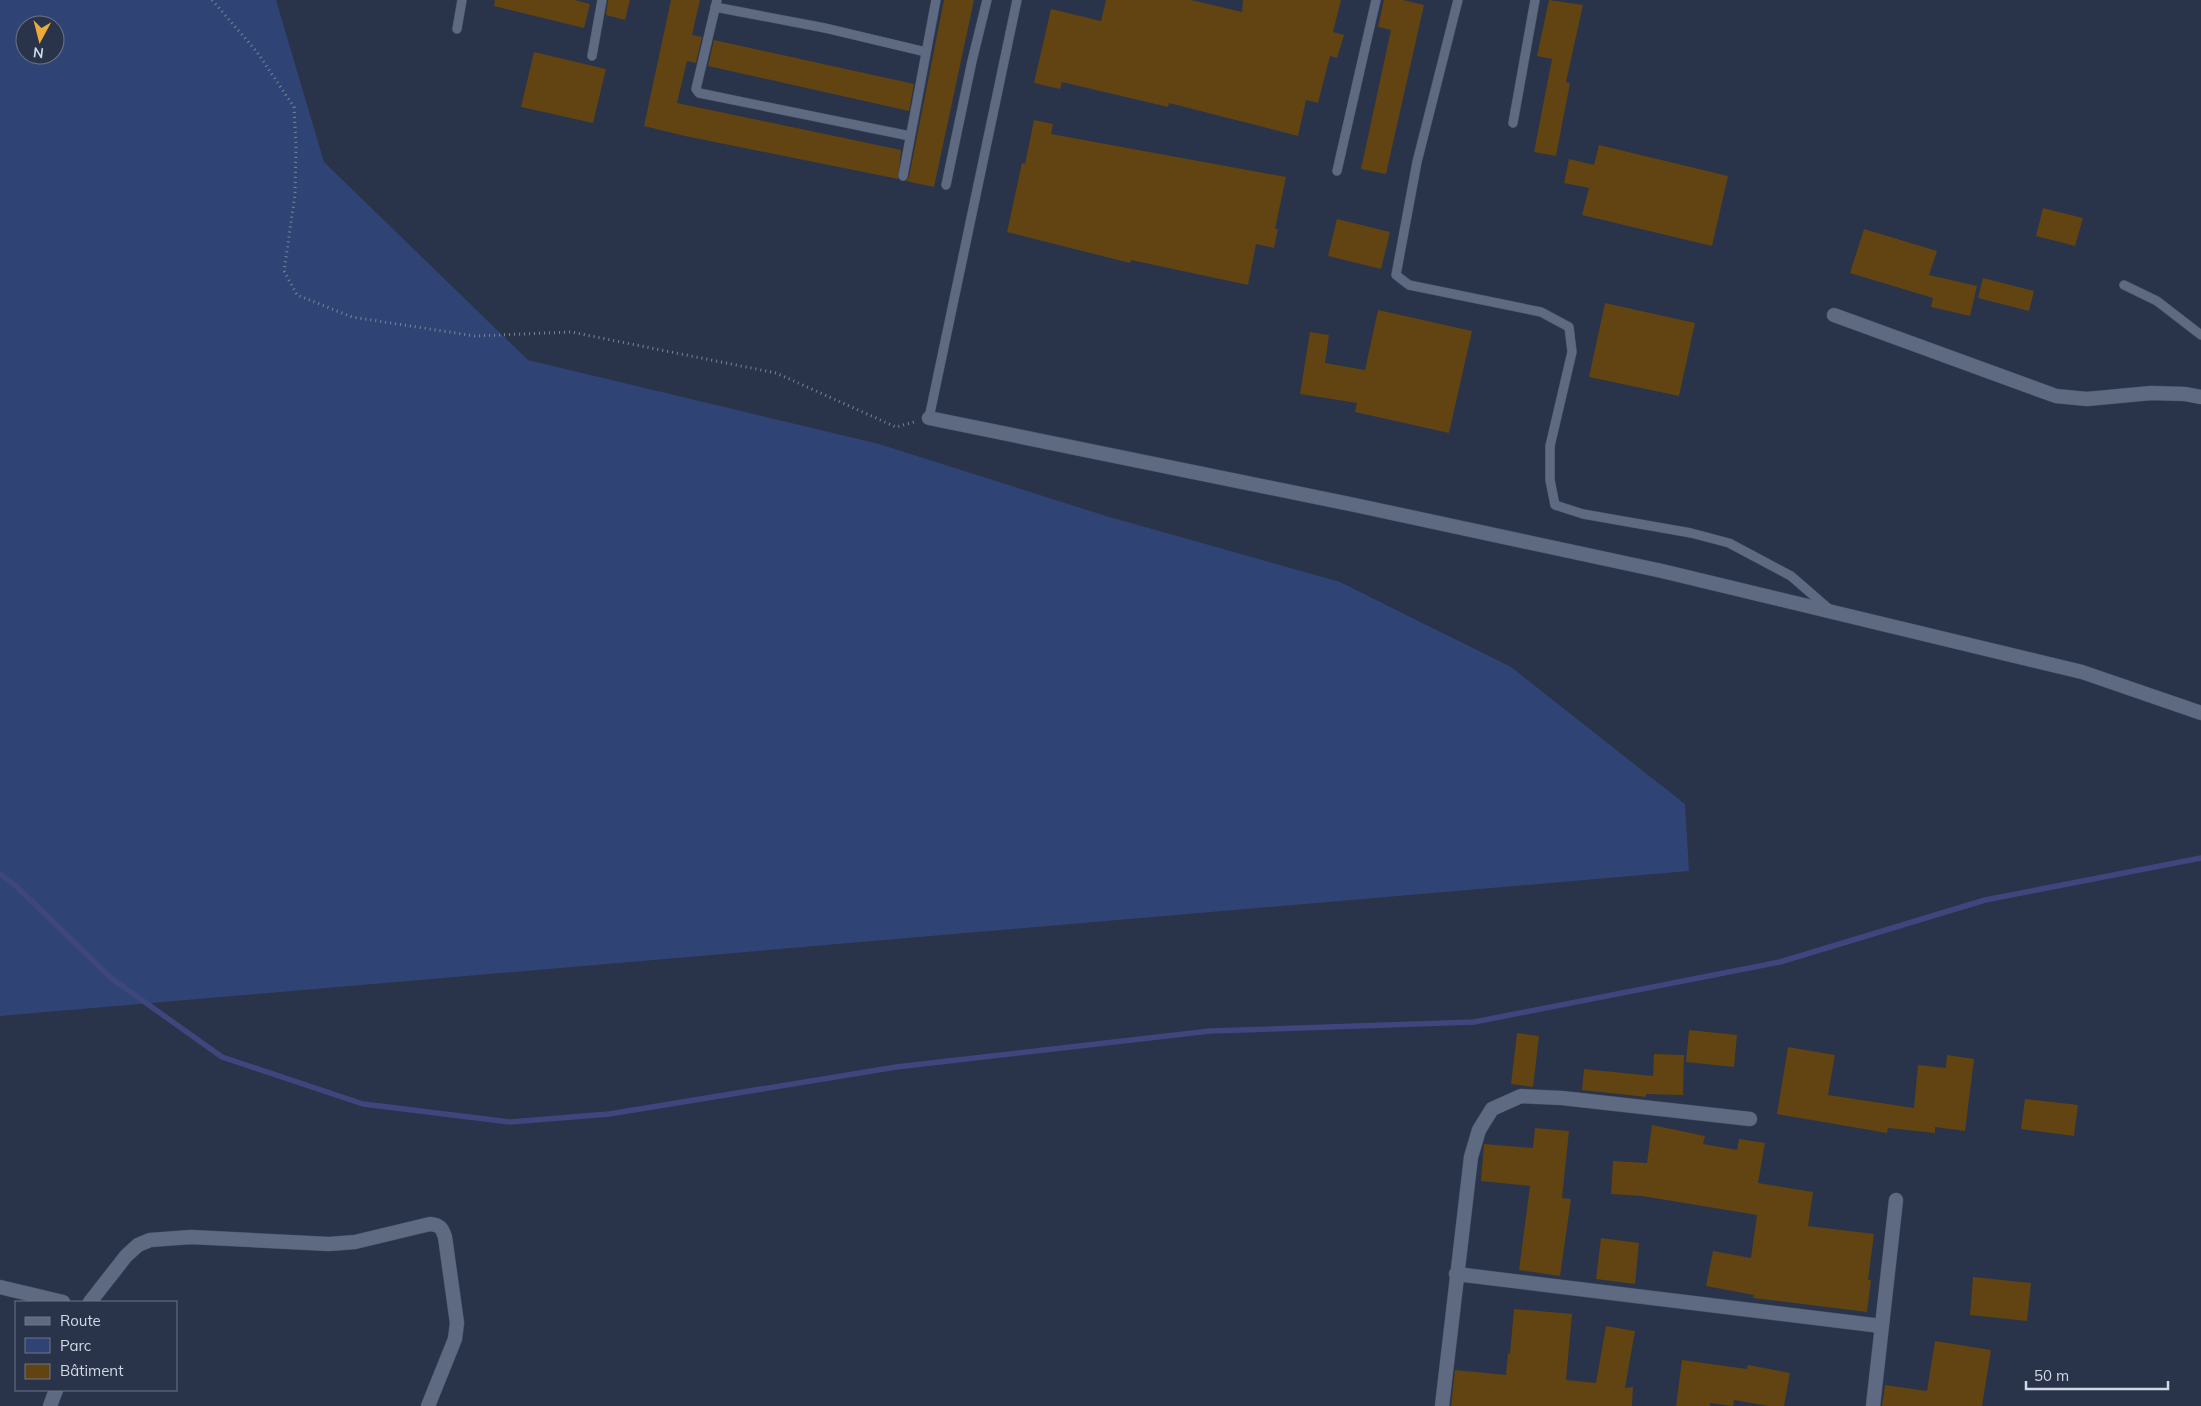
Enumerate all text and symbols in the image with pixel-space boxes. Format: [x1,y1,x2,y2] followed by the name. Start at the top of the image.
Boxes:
[15,15,65,65] north arrow
[32,43,45,62] text: N
[15,1301,178,1391] legend
[60,1311,101,1330] text: Route
[60,1336,91,1355] text: Parc
[2026,1358,2168,1390] scale bar
[60,1361,123,1380] text: Bâtiment
[2034,1366,2069,1385] text: 50 m

